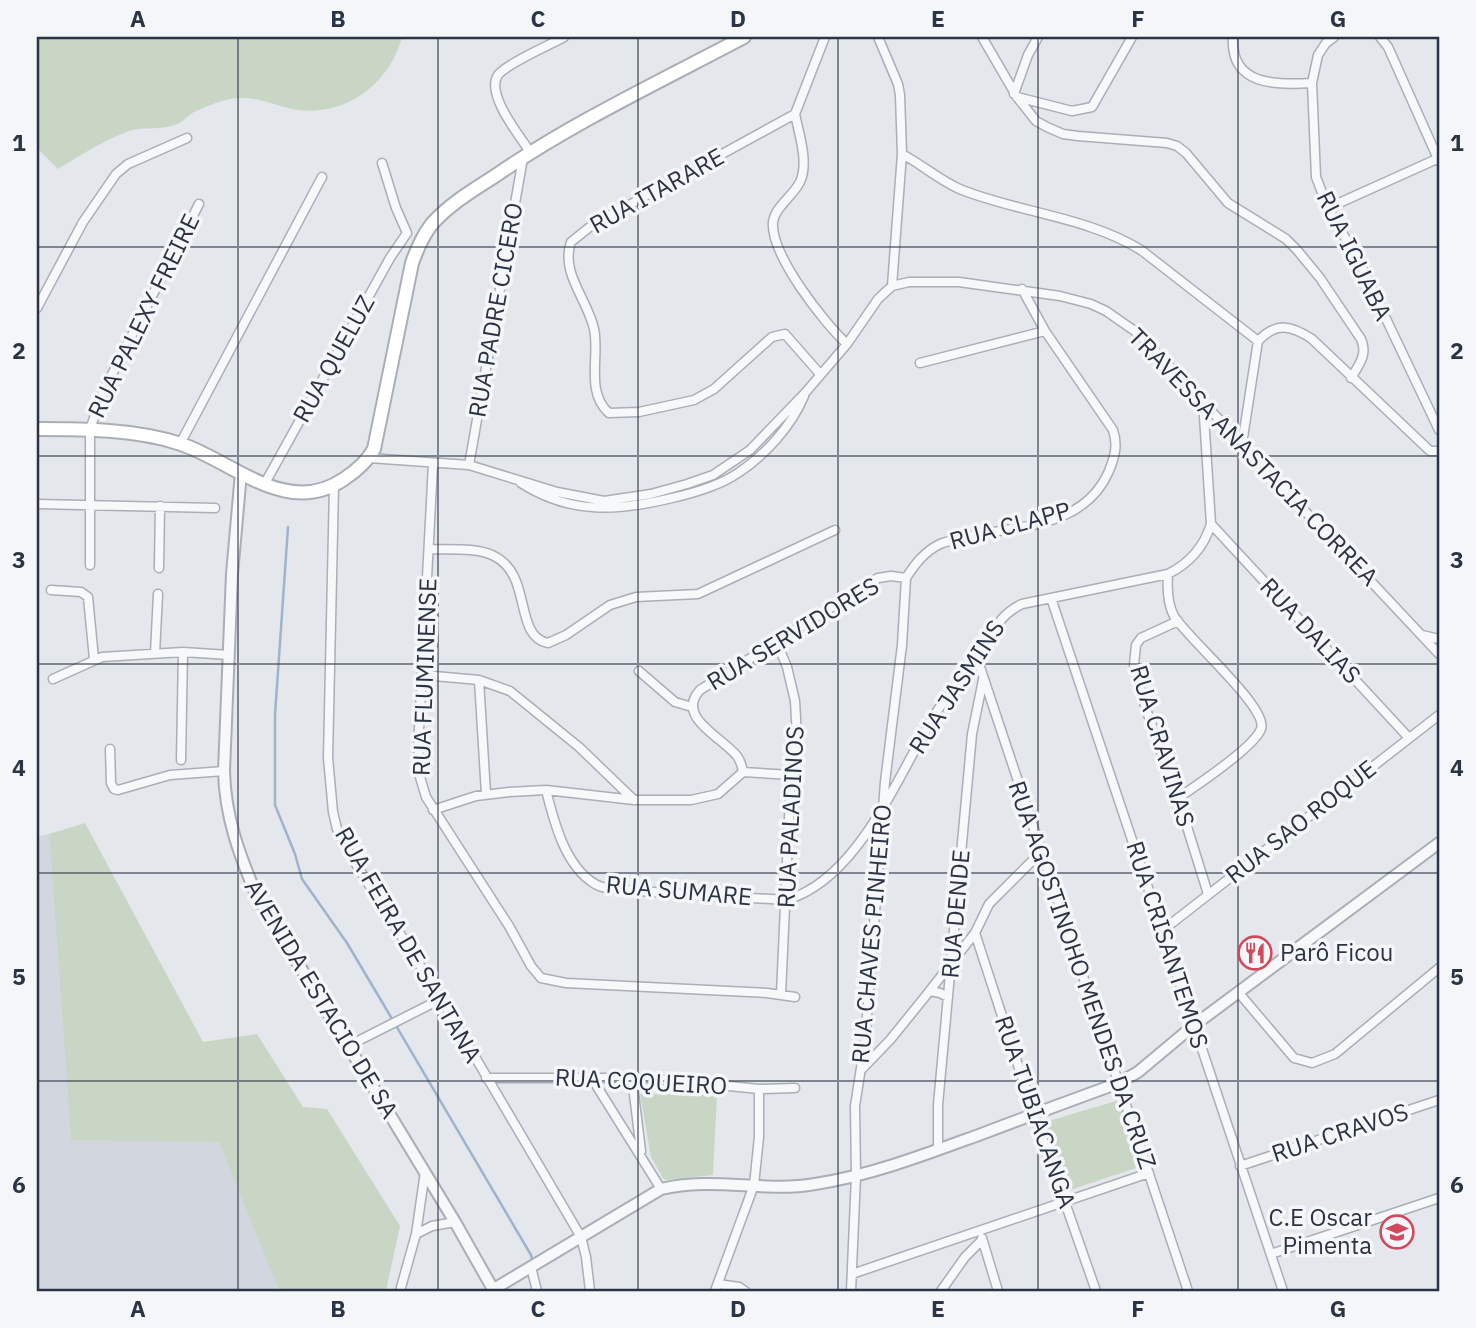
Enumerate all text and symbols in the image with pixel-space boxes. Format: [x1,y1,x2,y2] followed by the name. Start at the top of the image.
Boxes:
[130,3,146,33] text: A
[330,3,346,33] text: B
[531,3,546,33] text: C
[730,3,746,33] text: D
[931,3,945,33] text: E
[1131,3,1145,33] text: F
[1330,3,1346,33] text: G
[12,127,26,157] text: 1
[1450,127,1464,157] text: 1
[584,140,730,240] street label: RUA ITARARE
[1310,185,1400,326] street label: RUA IGUABA
[460,200,530,420] street label: RUA PADRE CICERO
[80,208,206,423] street label: RUA PALEXY FREIRE
[285,289,381,428] street label: RUA QUELUZ
[1122,321,1386,592] street label: TRAVESSA ANASTACIA CORREA
[12,335,26,365] text: 2
[1450,335,1464,365] text: 2
[946,494,1074,557] street label: RUA CLAPP
[12,544,26,574] text: 3
[1450,544,1464,574] text: 3
[701,569,884,697] street label: RUA SERVIDORES
[1253,570,1368,690] street label: RUA DALIAS
[405,577,443,777] street label: RUA FLUMINENSE
[901,613,1011,760] street label: RUA JASMINS
[1123,661,1203,830] street label: RUA CRAVINAS
[769,725,811,909] street label: RUA PALADINOS
[12,752,26,782] text: 4
[1218,752,1382,890] street label: RUA SAO ROQUE
[1450,752,1464,782] text: 4
[1001,776,1165,1173] street label: RUA AGOSTINOHO MENDES DA CRUZ
[844,803,898,1065] street label: RUA CHAVES PINHEIRO
[328,821,490,1068] street label: RUA FEIRA DE SANTANA
[1119,837,1217,1053] street label: RUA CRISANTEMOS
[933,848,977,980] street label: RUA DENDE
[605,868,753,912] street label: RUA SUMARE
[238,873,406,1124] street label: AVENIDA ESTACIO DE SA
[1236,934,1274,972] restaurant icon: Parô Ficou
[1280,936,1393,968] place label: Parô Ficou
[12,961,26,991] text: 5
[1450,961,1464,991] text: 5
[988,1011,1084,1212] street label: RUA TUBIACANGA
[554,1061,728,1101] street label: RUA COQUEIRO
[1267,1095,1412,1169] street label: RUA CRAVOS
[12,1169,26,1199] text: 6
[1450,1169,1464,1199] text: 6
[1269,1201,1372,1261] place label: C.E Oscar Pimenta
[1378,1213,1416,1251] school or university icon: C.E Oscar Pimenta
[130,1293,146,1323] text: A
[330,1293,346,1323] text: B
[531,1293,546,1323] text: C
[730,1293,746,1323] text: D
[931,1293,945,1323] text: E
[1131,1293,1145,1323] text: F
[1330,1293,1346,1323] text: G

